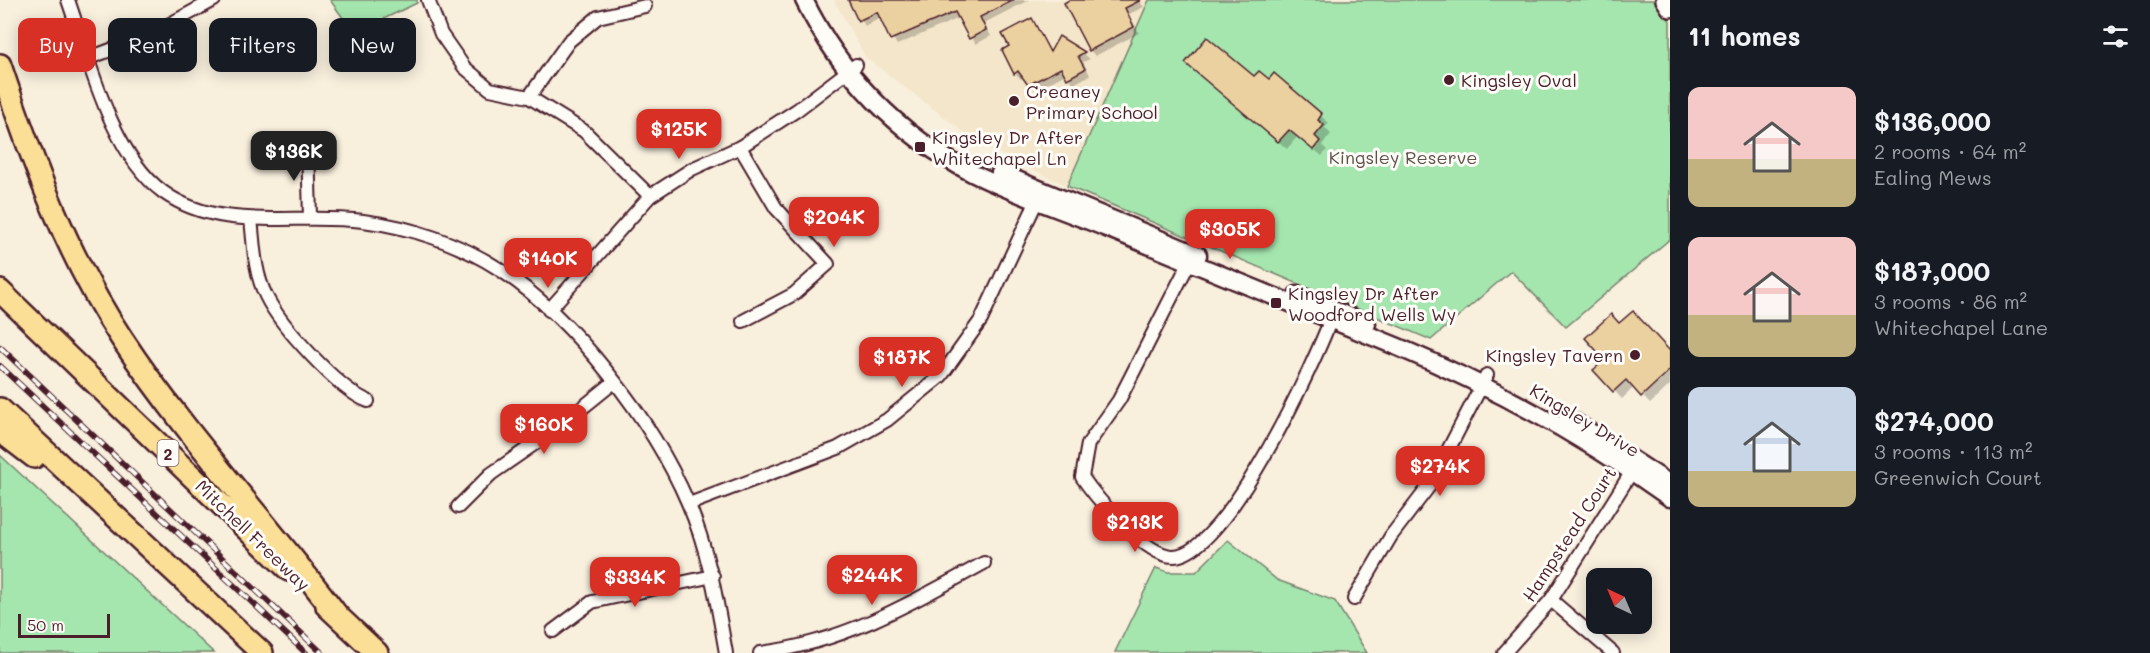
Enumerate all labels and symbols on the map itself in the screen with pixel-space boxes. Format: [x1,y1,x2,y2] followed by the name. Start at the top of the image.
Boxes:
[1461,68,1577,92] place label: Kingsley Oval
[1442,73,1456,87] marker: Kingsley Oval
[1026,79,1158,124] place label: Creaney Primary School
[1007,94,1021,108] marker: Creaney Primary School
[637,109,721,160] pin: $125K
[932,125,1083,170] place label: Kingsley Dr After Whitechapel Ln
[252,131,336,182] pin: $136K
[913,140,927,154] marker: Kingsley Dr After Whitechapel Ln
[1329,145,1477,169] park label: Kingsley Reserve
[792,197,876,248] pin: $204K
[1188,209,1272,260] pin: $305K
[506,238,590,289] pin: $140K
[1288,281,1456,326] place label: Kingsley Dr After Woodford Wells Wy
[1269,296,1283,310] marker: Kingsley Dr After Woodford Wells Wy
[860,337,944,388] pin: $187K
[1486,343,1623,367] place label: Kingsley Tavern
[1628,348,1642,362] marker: Kingsley Tavern
[1526,378,1644,462] street label: Kingsley Drive
[502,404,586,455] pin: $160K
[158,440,178,466] road number: 2
[1398,446,1482,497] pin: $274K
[1516,462,1622,606] street label: Hampstead Court
[191,474,315,596] street label: Mitchell Freeway
[1093,502,1177,553] pin: $213K
[830,555,914,606] pin: $244K
[593,557,677,608] pin: $334K
[1586,568,1652,634] north arrow
[18,611,110,638] scale bar

